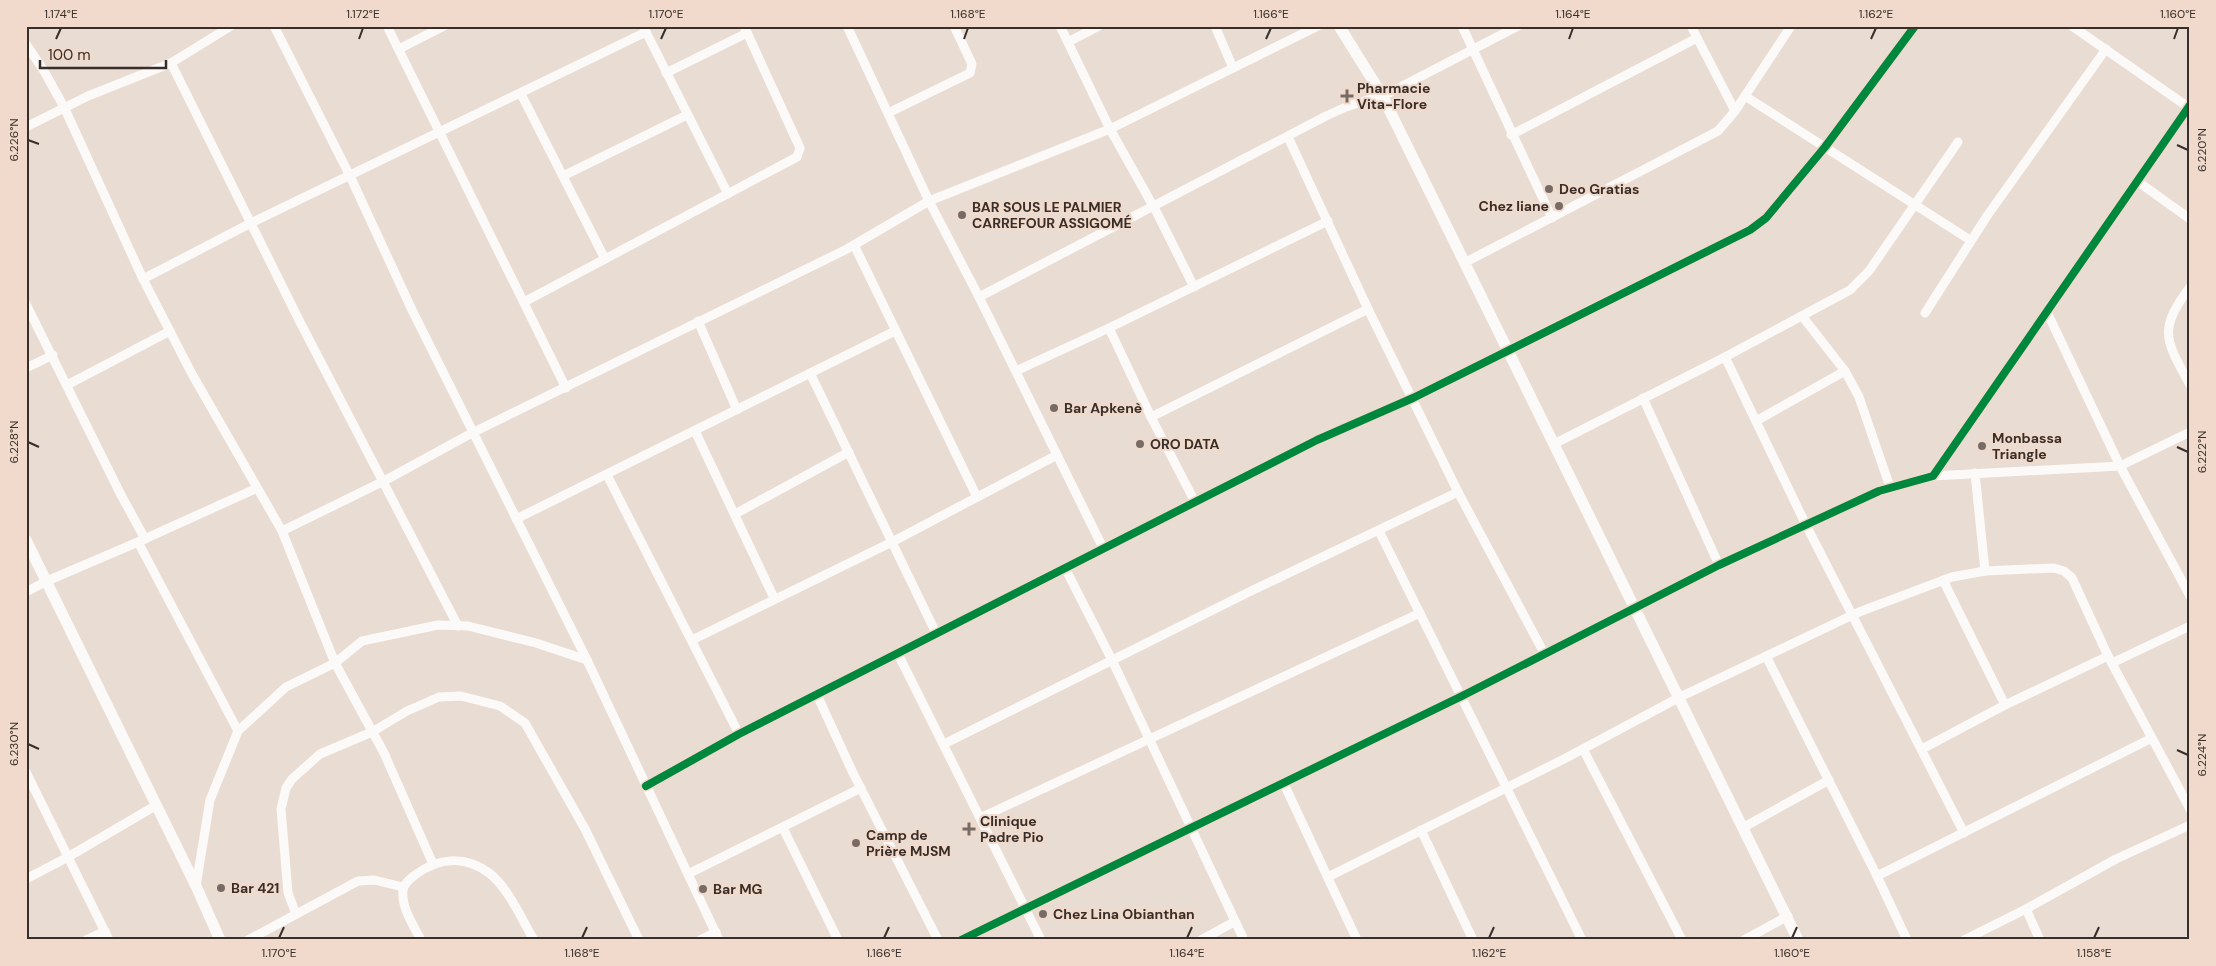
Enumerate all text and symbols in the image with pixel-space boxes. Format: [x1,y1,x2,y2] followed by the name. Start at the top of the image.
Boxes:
[44,6,78,22] text: 1.174°E
[346,6,380,22] text: 1.172°E
[649,6,684,22] text: 1.170°E
[950,6,986,22] text: 1.168°E
[1253,6,1289,22] text: 1.166°E
[1555,6,1591,22] text: 1.164°E
[1859,6,1894,22] text: 1.162°E
[2160,6,2196,22] text: 1.160°E
[40,38,166,70] scale bar
[48,45,91,65] text: 100 m
[1357,79,1430,113] place label: Pharmacie Vita-Flore
[1341,90,1353,102] marker: Pharmacie Vita-Flore
[6,118,22,162] text: 6.226°N
[2194,128,2210,172] text: 6.220°N
[1559,180,1639,198] place label: Deo Gratias
[1543,183,1555,195] marker: Deo Gratias
[1479,197,1549,215] place label: Chez liane
[972,198,1132,232] place label: BAR SOUS LE PALMIER CARREFOUR ASSIGOMÉ
[1553,200,1565,212] marker: Chez liane
[956,209,968,221] marker: BAR SOUS LE PALMIER CARREFOUR ASSIGOMÉ
[1064,399,1142,417] place label: Bar Apkenè
[1048,402,1060,414] marker: Bar Apkenè
[6,421,22,463] text: 6.228°N
[1992,429,2062,463] place label: Monbassa Triangle
[2194,431,2210,473] text: 6.222°N
[1150,435,1220,453] place label: ORO DATA
[1134,438,1146,450] marker: ORO DATA
[1976,440,1988,452] marker: Monbassa Triangle
[6,722,22,766] text: 6.230°N
[2194,734,2210,776] text: 6.224°N
[980,812,1044,846] place label: Clinique Padre Pio
[962,822,976,836] marker: Clinique Padre Pio
[866,826,951,860] place label: Camp de Prière MJSM
[850,837,862,849] marker: Camp de Prière MJSM
[231,879,279,897] place label: Bar 421
[713,880,763,898] place label: Bar MG
[215,882,227,894] marker: Bar 421
[697,883,709,895] marker: Bar MG
[1053,905,1195,923] place label: Chez Lina Obianthan
[1037,908,1049,920] marker: Chez Lina Obianthan
[262,945,297,961] text: 1.170°E
[564,945,600,961] text: 1.168°E
[866,945,902,961] text: 1.166°E
[1169,945,1205,961] text: 1.164°E
[1472,945,1507,961] text: 1.162°E
[1774,945,1810,961] text: 1.160°E
[2076,945,2112,961] text: 1.158°E

